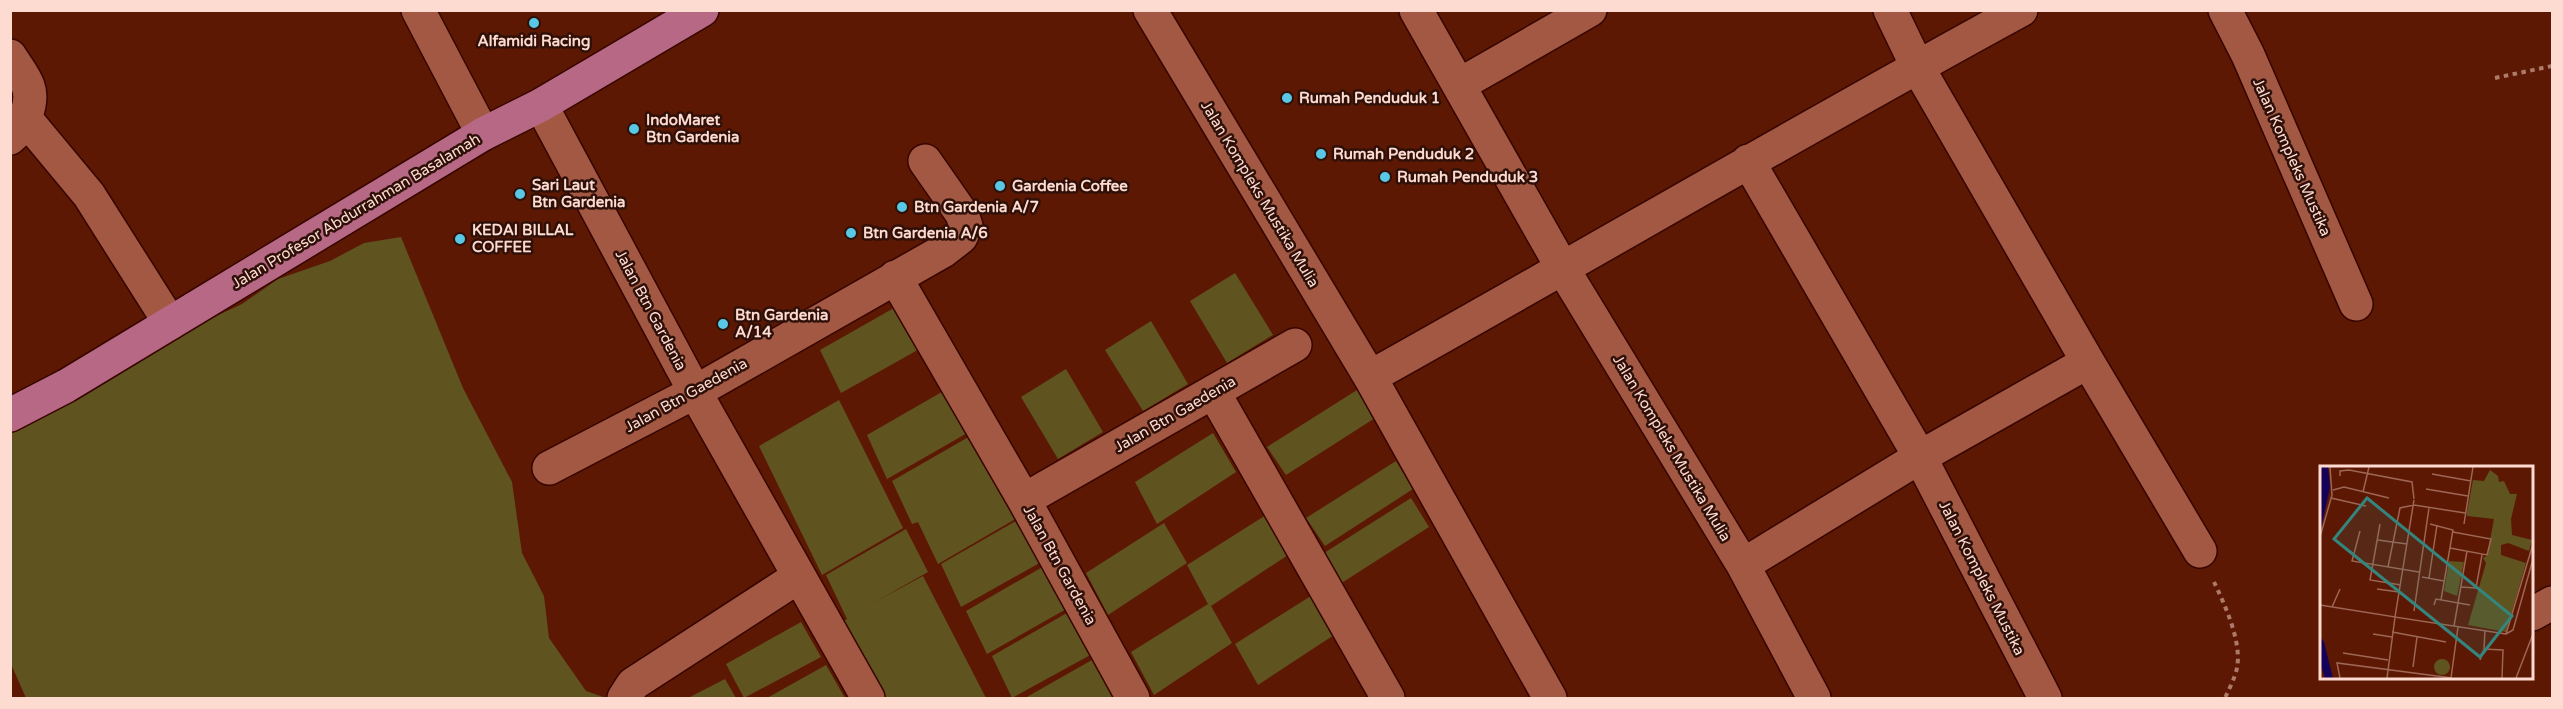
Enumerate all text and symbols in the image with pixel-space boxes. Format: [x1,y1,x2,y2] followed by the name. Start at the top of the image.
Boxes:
[527,16,541,30] marker: Alfamidi Racing
[478,32,590,51] place label: Alfamidi Racing
[2249,75,2335,239] street label: Jalan Kompleks Mustika
[1299,89,1440,107] place label: Rumah Penduduk 1
[1280,91,1294,105] marker: Rumah Penduduk 1
[1197,98,1323,290] street label: Jalan Kompleks Mustika Mulia
[646,111,740,146] place label: IndoMaret Btn Gardenia
[627,122,641,136] marker: IndoMaret Btn Gardenia
[229,130,483,292] street label: Jalan Profesor Abdurrahman Basalamah
[1333,145,1474,163] place label: Rumah Penduduk 2
[1314,147,1328,161] marker: Rumah Penduduk 2
[1397,168,1538,186] place label: Rumah Penduduk 3
[1378,170,1392,184] marker: Rumah Penduduk 3
[532,176,626,211] place label: Sari Laut Btn Gardenia
[1012,177,1128,195] place label: Gardenia Coffee
[993,179,1007,193] marker: Gardenia Coffee
[513,187,527,201] marker: Sari Laut Btn Gardenia
[914,198,1039,216] place label: Btn Gardenia A/7
[895,200,909,214] marker: Btn Gardenia A/7
[472,221,574,256] place label: KEDAI BILLAL COFFEE
[863,224,988,242] place label: Btn Gardenia A/6
[844,226,858,240] marker: Btn Gardenia A/6
[453,232,467,246] marker: KEDAI BILLAL COFFEE
[612,247,690,373] street label: Jalan Btn Gardenia
[735,306,829,341] place label: Btn Gardenia A/14
[716,317,730,331] marker: Btn Gardenia A/14
[1609,352,1735,544] street label: Jalan Kompleks Mustika Mulia
[622,354,750,436] street label: Jalan Btn Gaedenia
[1111,372,1239,456] street label: Jalan Btn Gaedenia
[2320,466,2533,679] inset map
[1935,498,2029,658] street label: Jalan Kompleks Mustika
[1020,502,1100,628] street label: Jalan Btn Gardenia

